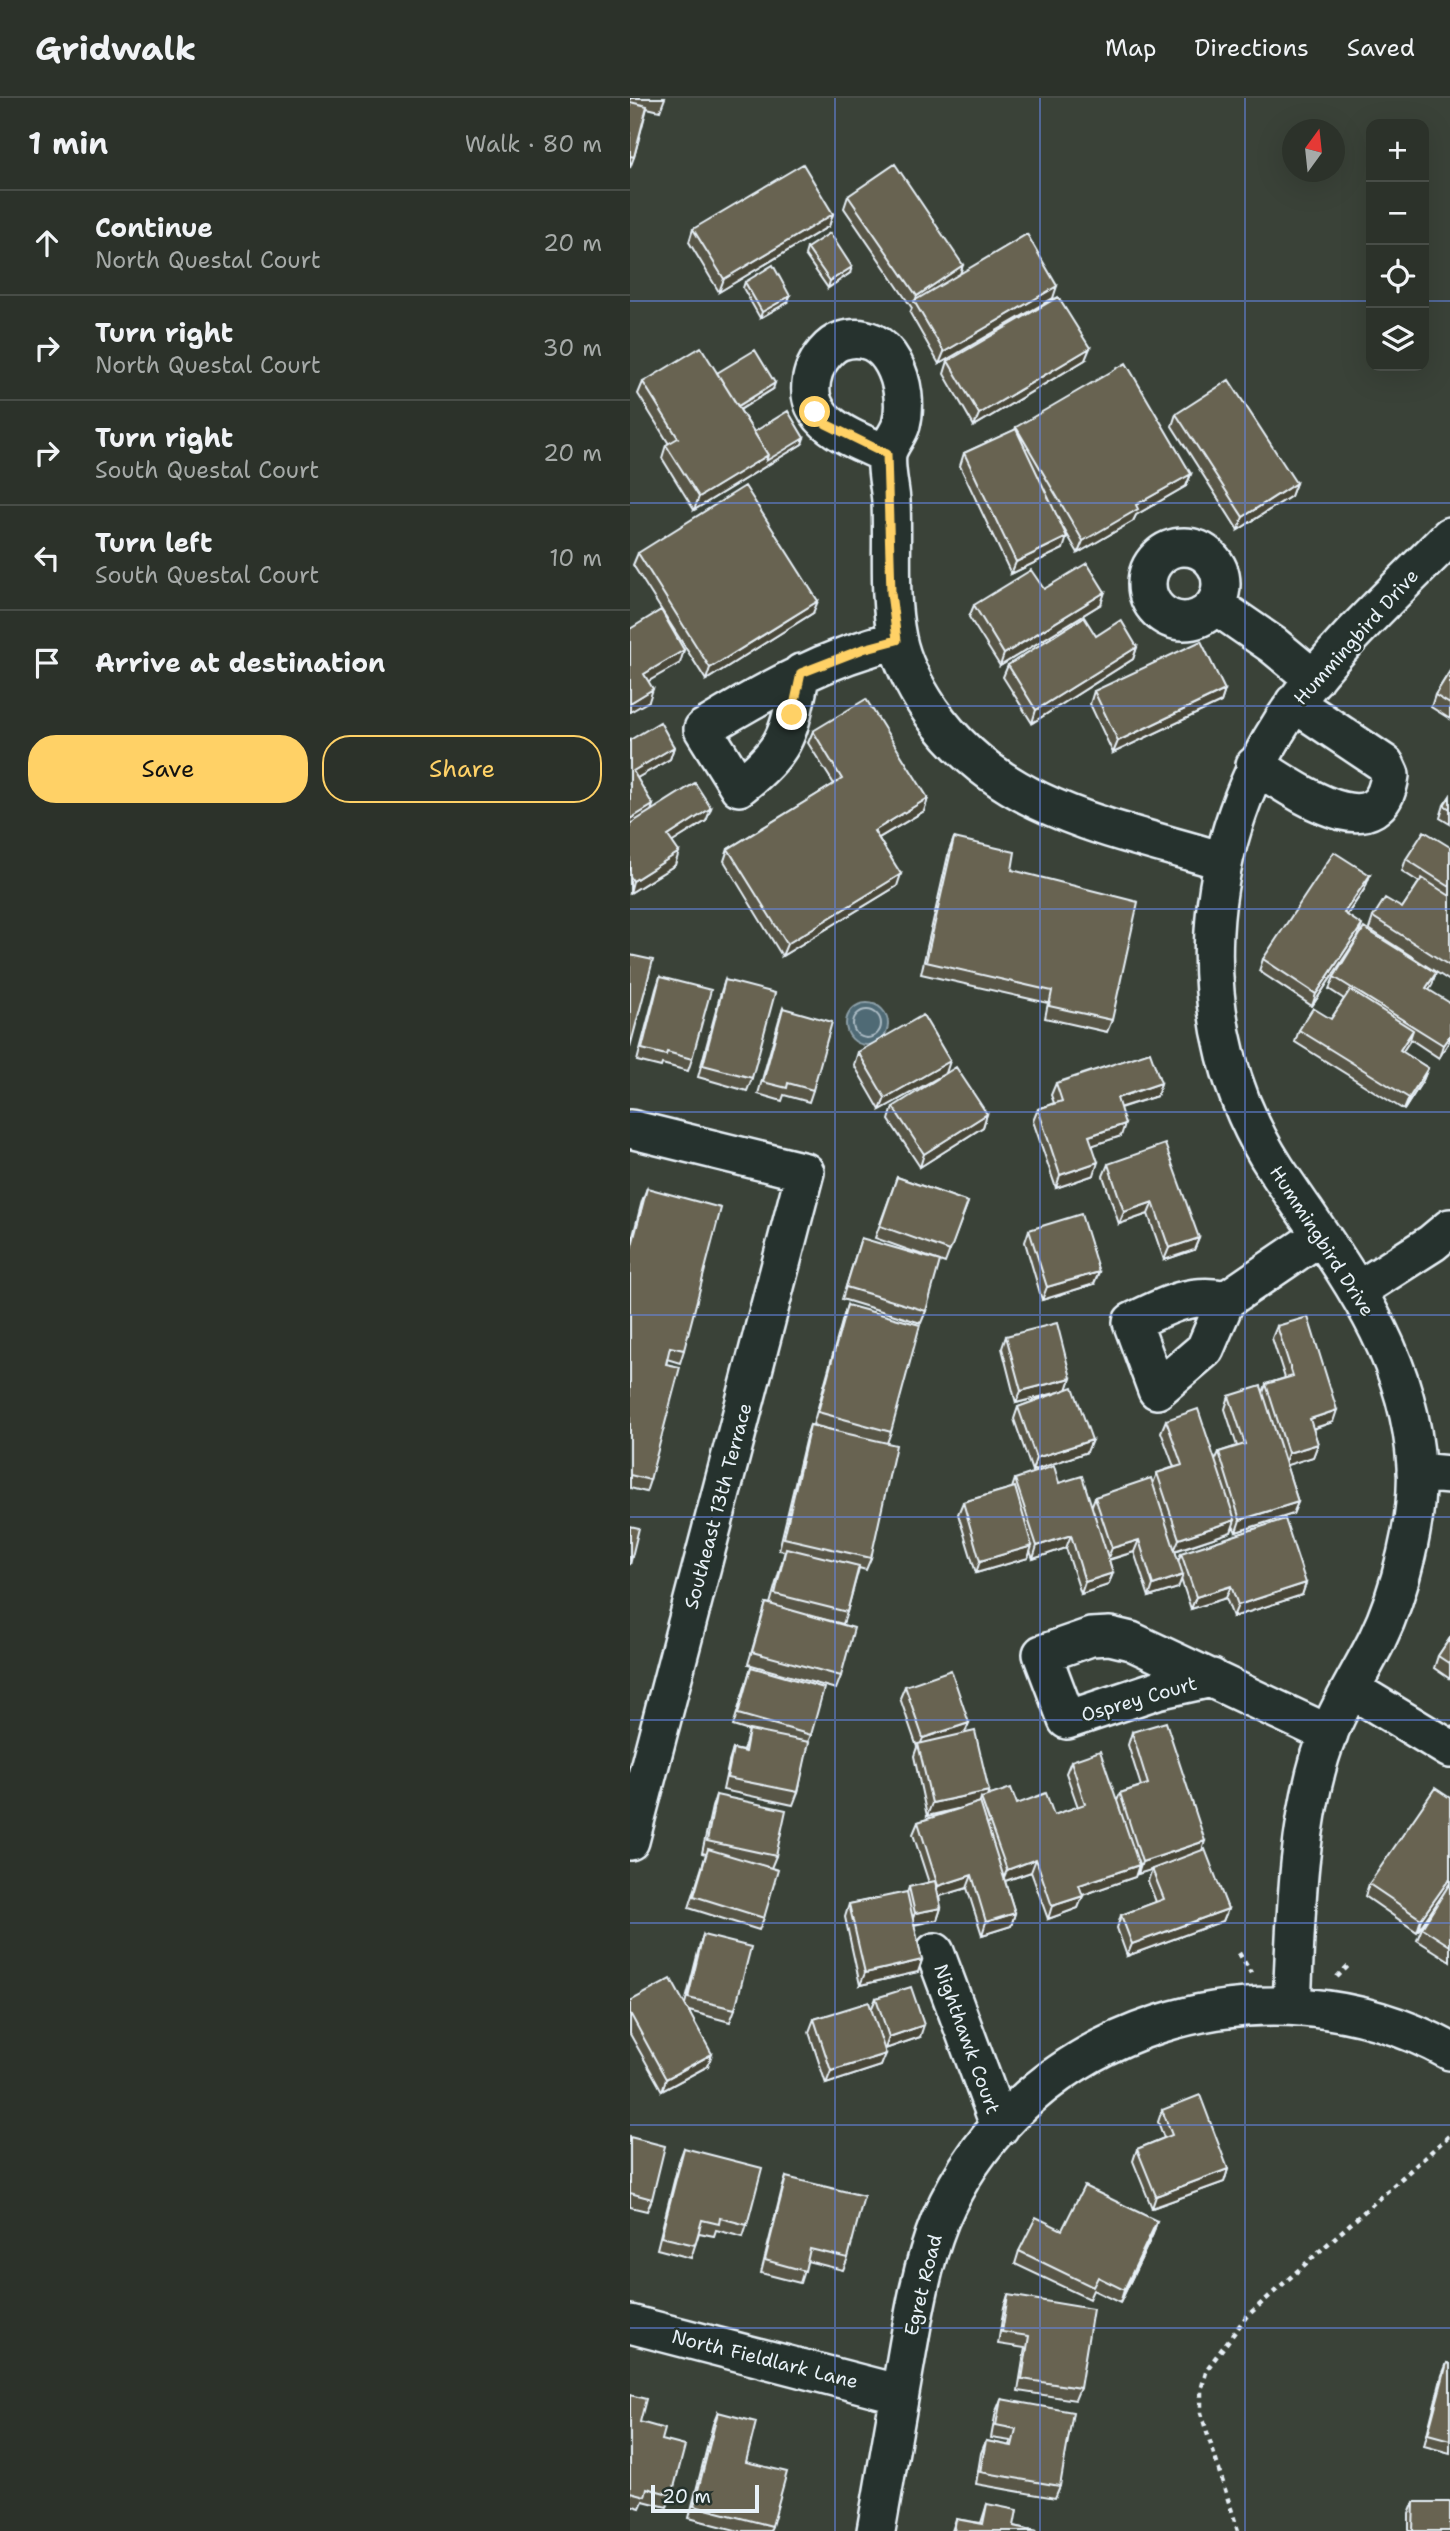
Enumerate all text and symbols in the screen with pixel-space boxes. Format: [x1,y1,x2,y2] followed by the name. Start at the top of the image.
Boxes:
[35,26,196,71] text: Gridwalk
[1105,32,1156,64] text: Map
[1194,32,1309,64] text: Directions
[1347,32,1415,64] text: Saved
[1282,119,1345,182] north arrow
[1366,119,1429,371] map controls
[1366,119,1429,182] button: +
[28,123,108,164] text: 1 min
[465,129,602,159] text: Walk · 80 m
[1366,182,1429,245] button: −
[95,210,213,245] text: Continue
[28,224,66,262] icon: ahead
[543,228,602,258] text: 20 m
[95,245,321,275] text: North Questal Court
[1366,245,1429,308] button: locate
[1366,308,1429,371] button: layers
[95,315,233,350] text: Turn right
[28,329,66,367] icon: right
[543,333,602,363] text: 30 m
[95,350,321,380] text: North Questal Court
[799,396,830,427] route start
[95,420,233,455] text: Turn right
[28,434,66,472] icon: right
[543,438,602,468] text: 20 m
[95,455,319,485] text: South Questal Court
[95,525,212,560] text: Turn left
[28,539,66,577] icon: left
[549,543,602,573] text: 10 m
[95,560,319,590] text: South Questal Court
[1288,564,1424,710] street label: Hummingbird Drive
[28,644,66,682] icon: arrive
[95,645,385,680] text: Arrive at destination
[776,699,807,730] route end
[28,735,308,803] button: Save
[322,735,602,803] button: Share
[1264,1161,1380,1321] street label: Hummingbird Drive
[678,1400,758,1612] street label: Southeast 13th Terrace
[1078,1671,1200,1727] street label: Osprey Court
[928,1961,1006,2117] street label: Nighthawk Court
[898,2232,948,2338] street label: Egret Road
[669,2324,861,2394] street label: North Fieldlark Lane
[651,2482,760,2514] scale bar
[662,2484,711,2509] text: 20 m

